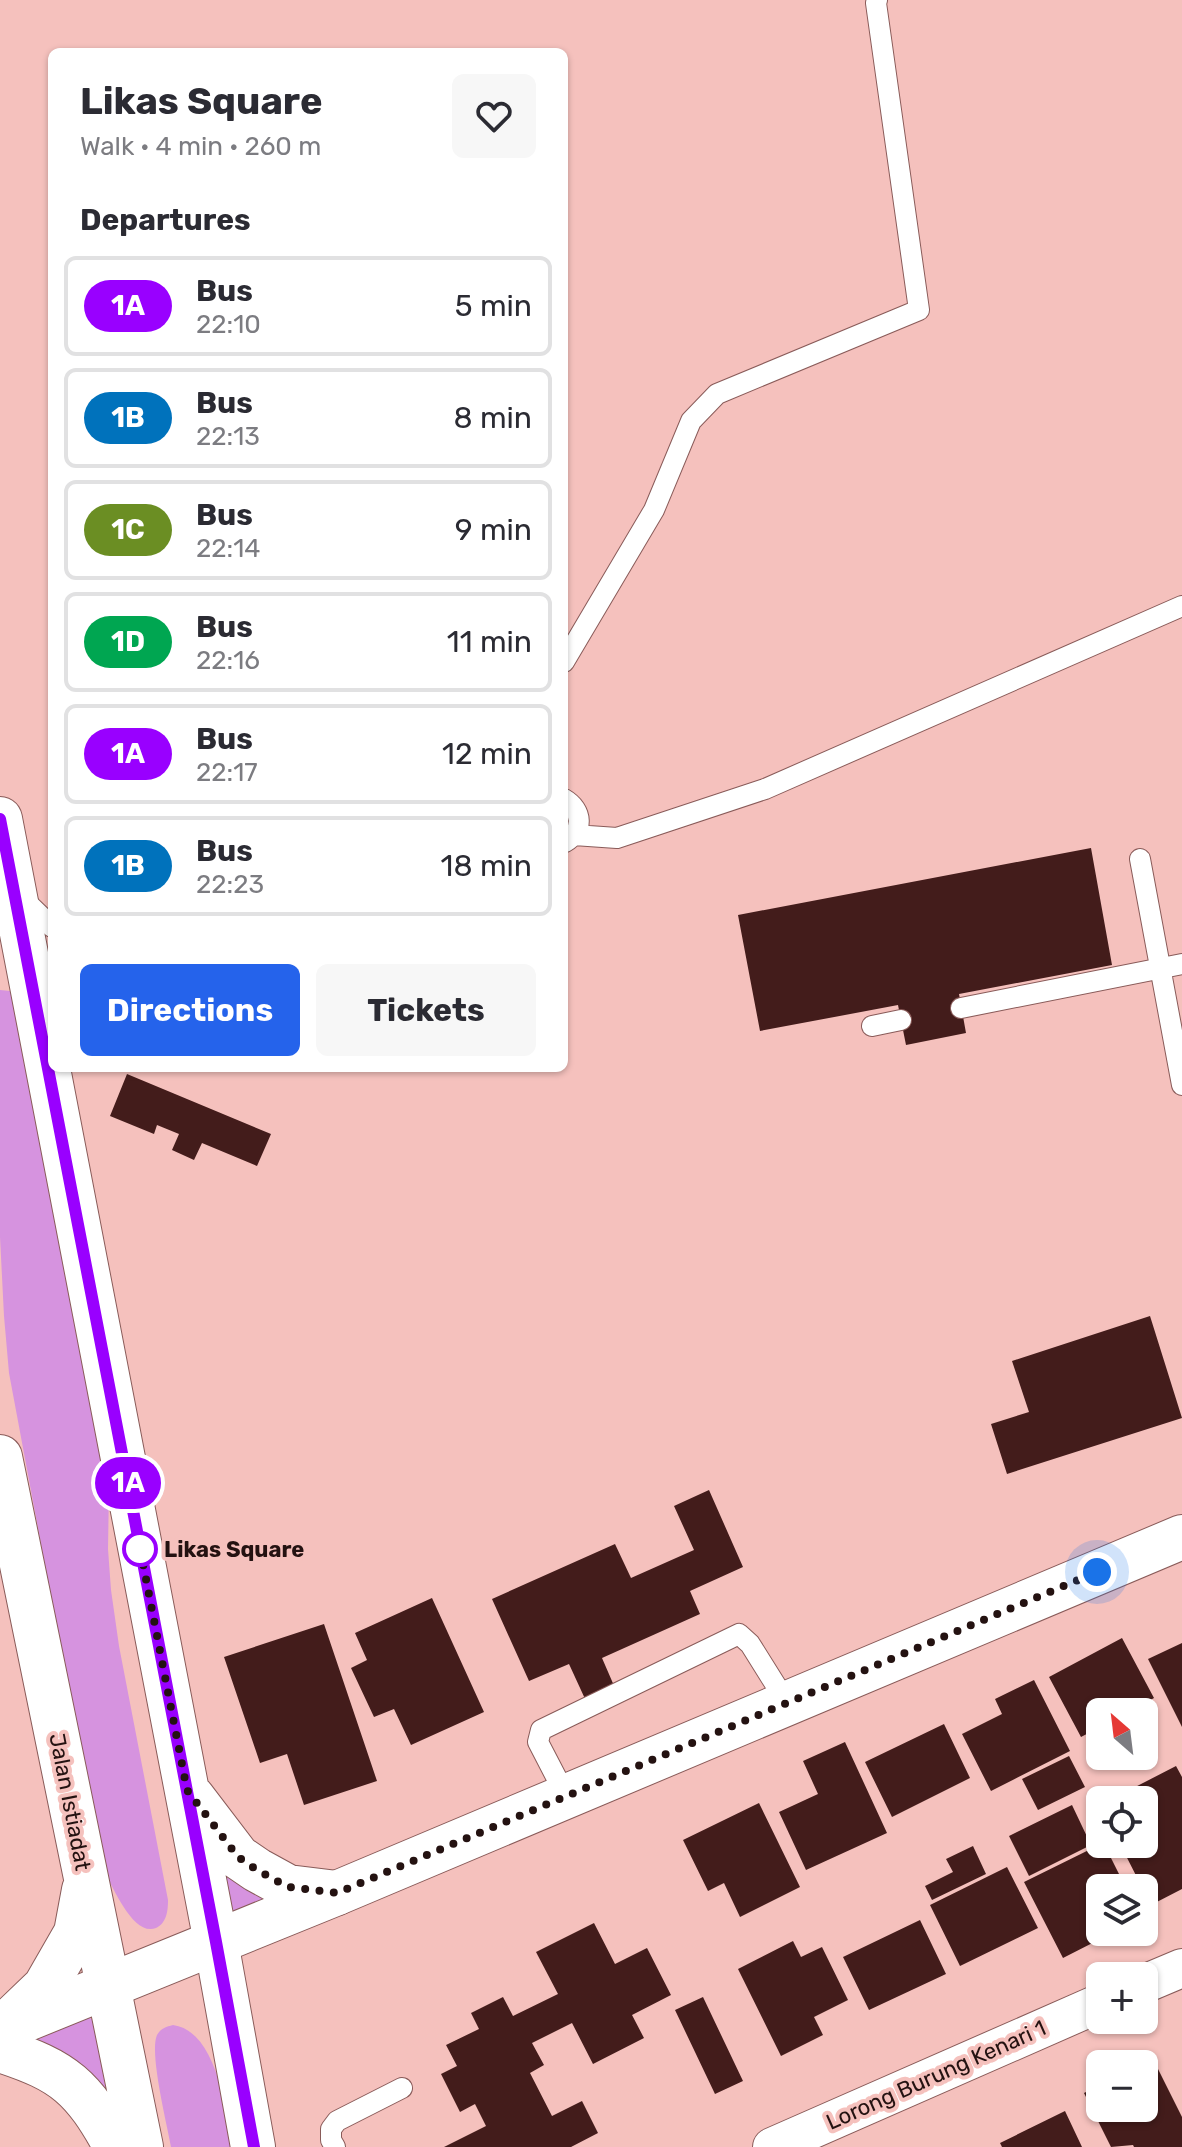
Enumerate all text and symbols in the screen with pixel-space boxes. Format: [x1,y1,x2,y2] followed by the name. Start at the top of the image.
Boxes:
[452,74,536,158] button: heart
[80,78,323,124] text: Likas Square
[80,131,321,162] text: Walk · 4 min · 260 m
[80,202,251,238] text: Departures
[196,273,253,309] text: Bus
[455,288,532,324] text: 5 min
[111,289,145,322] text: 1A
[196,309,261,340] text: 22:10
[196,385,253,421] text: Bus
[453,400,532,436] text: 8 min
[111,401,145,434] text: 1B
[196,421,260,452] text: 22:13
[196,497,253,533] text: Bus
[455,512,532,548] text: 9 min
[111,513,145,546] text: 1C
[196,533,260,564] text: 22:14
[196,609,253,645] text: Bus
[447,624,532,660] text: 11 min
[111,625,145,658] text: 1D
[196,645,260,676] text: 22:16
[196,721,253,757] text: Bus
[442,736,532,772] text: 12 min
[111,737,145,770] text: 1A
[196,757,258,788] text: 22:17
[196,833,253,869] text: Bus
[441,848,532,884] text: 18 min
[111,849,145,882] text: 1B
[196,869,264,900] text: 22:23
[80,964,300,1056] button: Directions
[316,964,536,1056] button: Tickets
[92,1457,164,1509] line badge: 1A
[111,1466,145,1499] text: 1A
[123,1532,157,1566] marker: Likas Square
[164,1536,304,1563] place label: Likas Square
[1077,1552,1117,1592] your location
[1086,1698,1158,1770] north arrow
[1086,1698,1158,2122] map controls
[43,1731,97,1873] street label: Jalan Istiadat
[1086,1786,1158,1858] button: locate
[1086,1874,1158,1946] button: layers
[1086,1962,1158,2034] button: +
[822,2014,1050,2136] street label: Lorong Burung Kenari 1
[1086,2050,1158,2122] button: −

